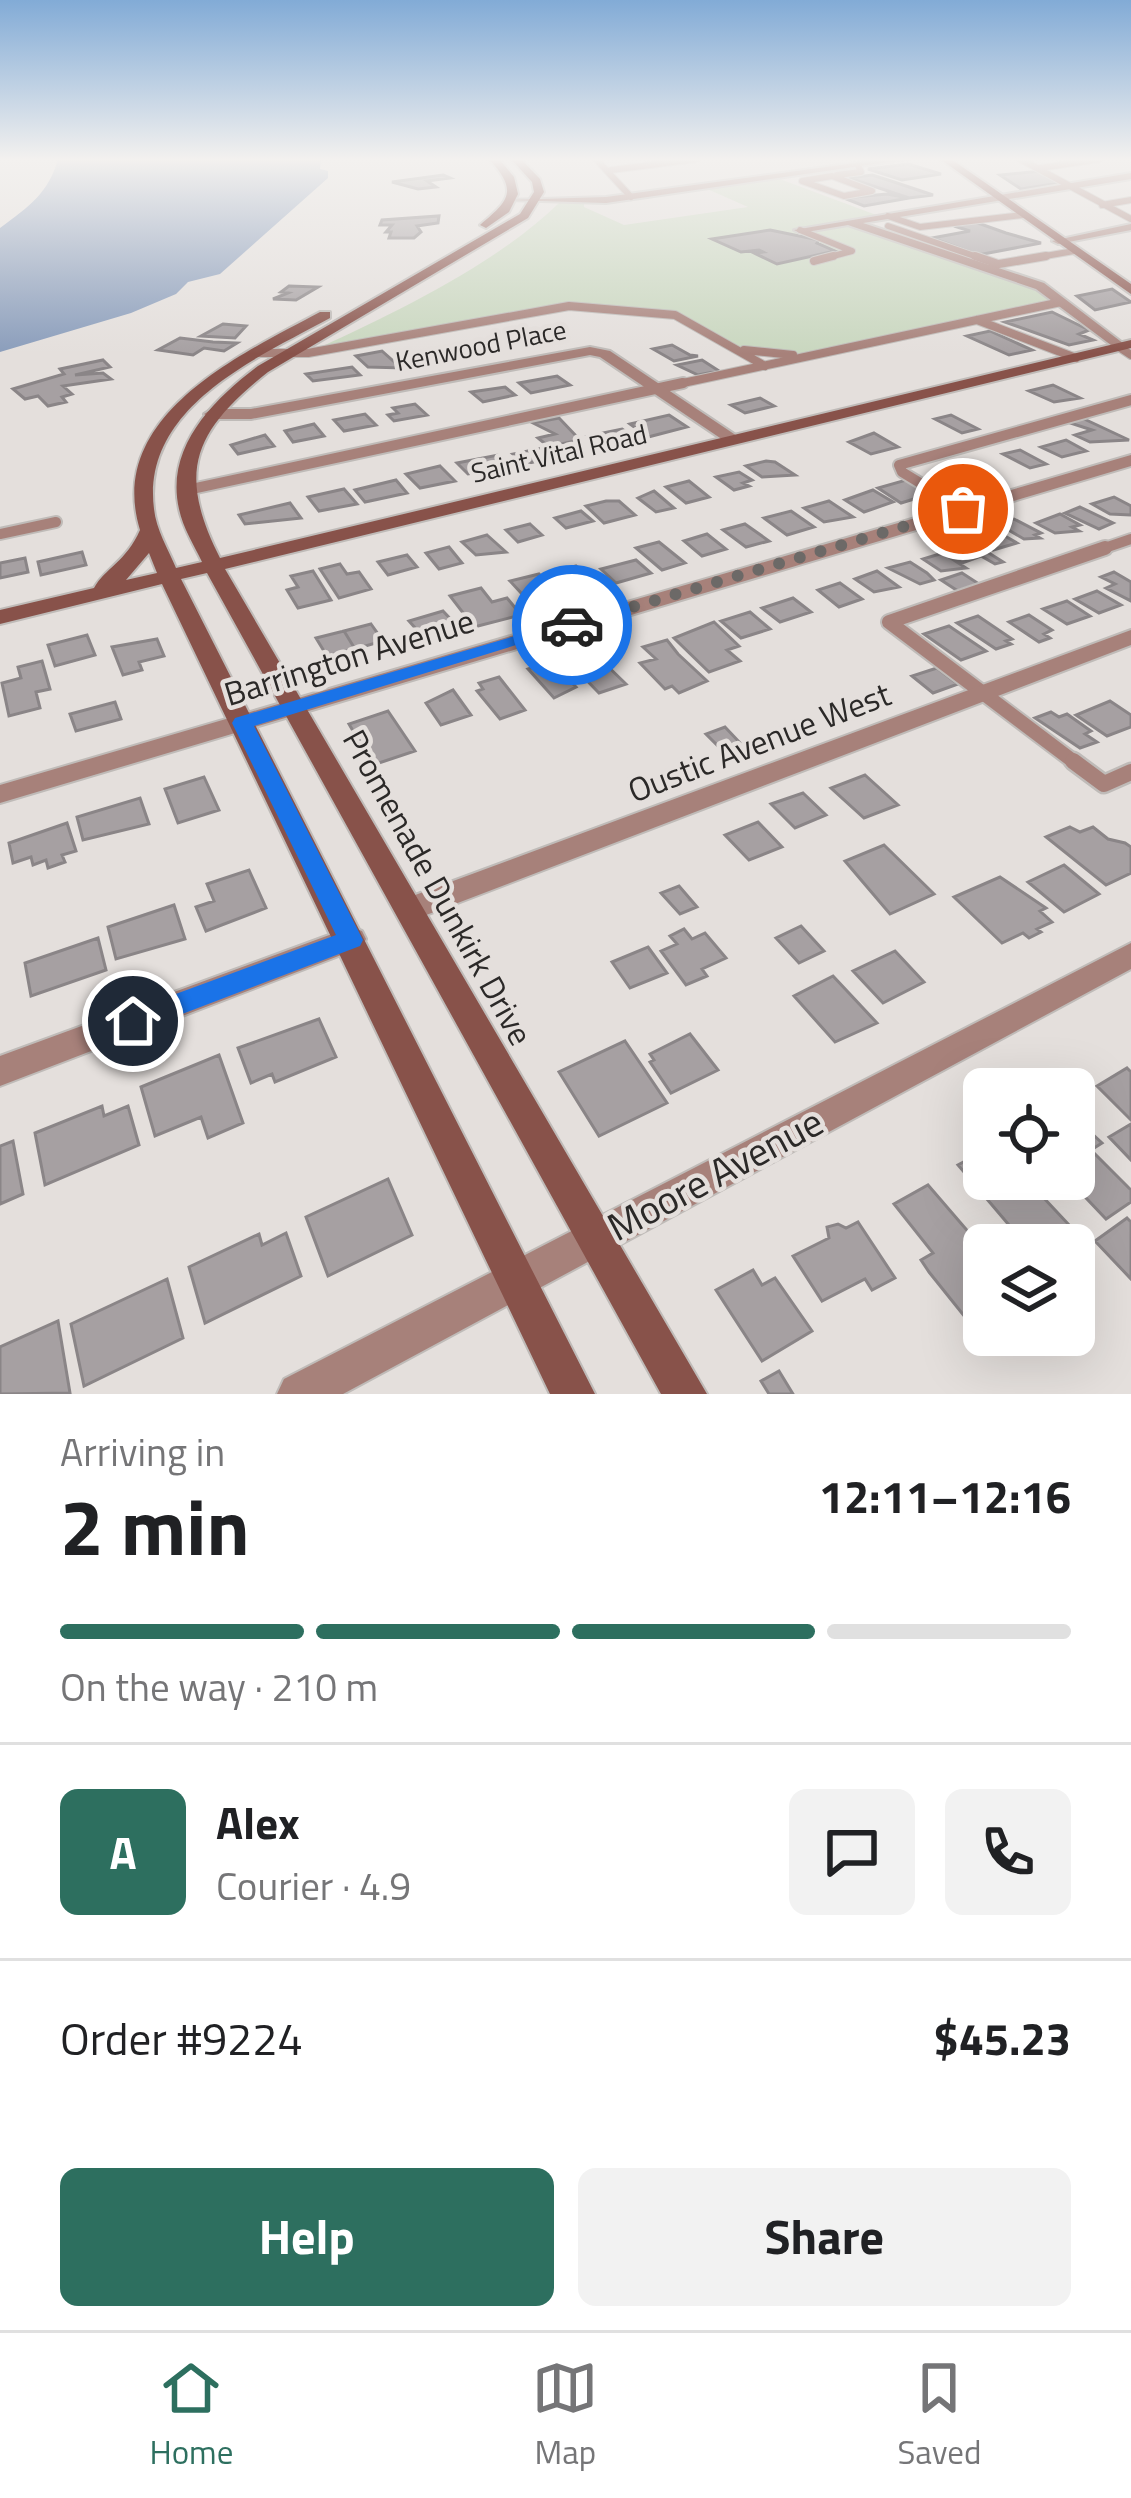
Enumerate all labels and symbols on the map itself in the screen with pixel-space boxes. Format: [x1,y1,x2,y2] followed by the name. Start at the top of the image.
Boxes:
[392,308,570,381] street label: Kenwood Place
[467,412,651,493] street label: Saint Vital Road
[912,458,1014,560] pin
[512,565,632,685] courier
[218,595,480,719] street label: Barrington Avenue
[620,669,898,815] street label: Oustic Avenue West
[330,720,546,1054] street label: Promenade Dunkirk Drive
[82,970,184,1072] pin
[596,1092,833,1255] street label: Moore Avenue

